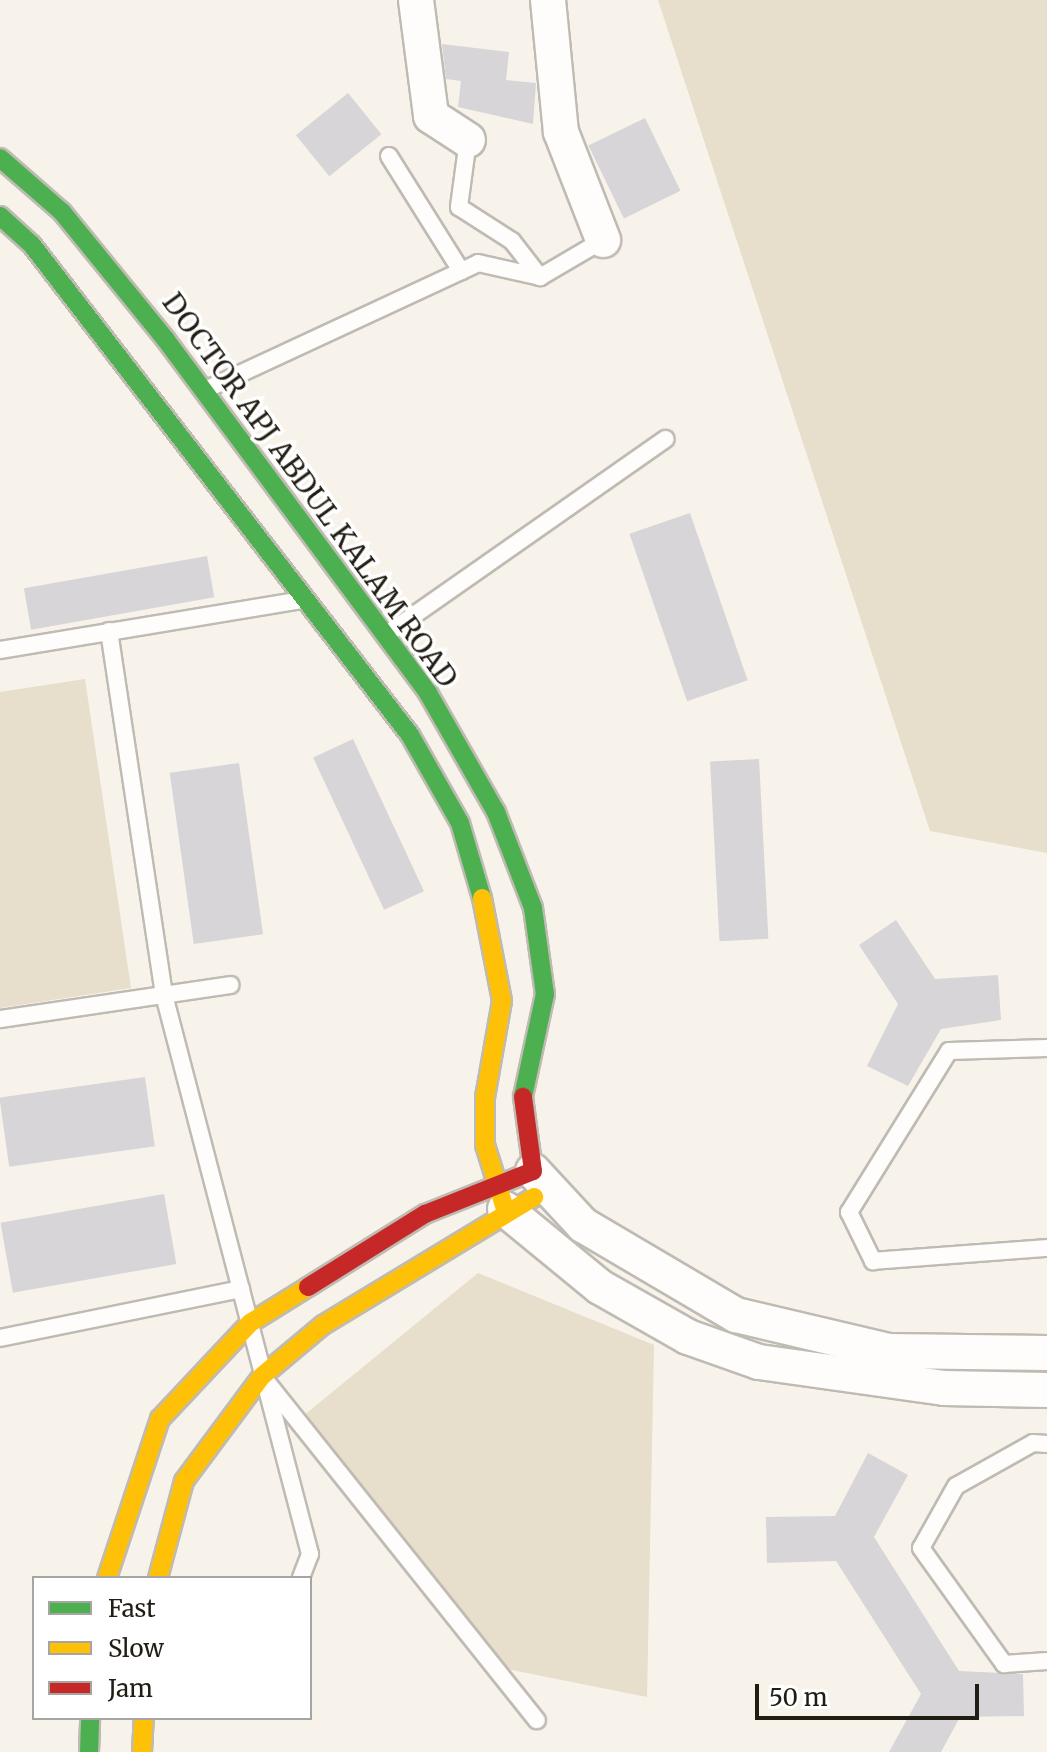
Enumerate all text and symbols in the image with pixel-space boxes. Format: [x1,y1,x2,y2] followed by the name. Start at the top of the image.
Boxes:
[156,286,464,694] street label: DOCTOR APJ ABDUL KALAM ROAD
[32,1576,312,1720] legend
[108,1593,156,1624] text: Fast
[108,1633,164,1664] text: Slow
[759,1668,983,1718] scale bar
[108,1673,153,1704] text: Jam
[769,1682,828,1713] text: 50 m

